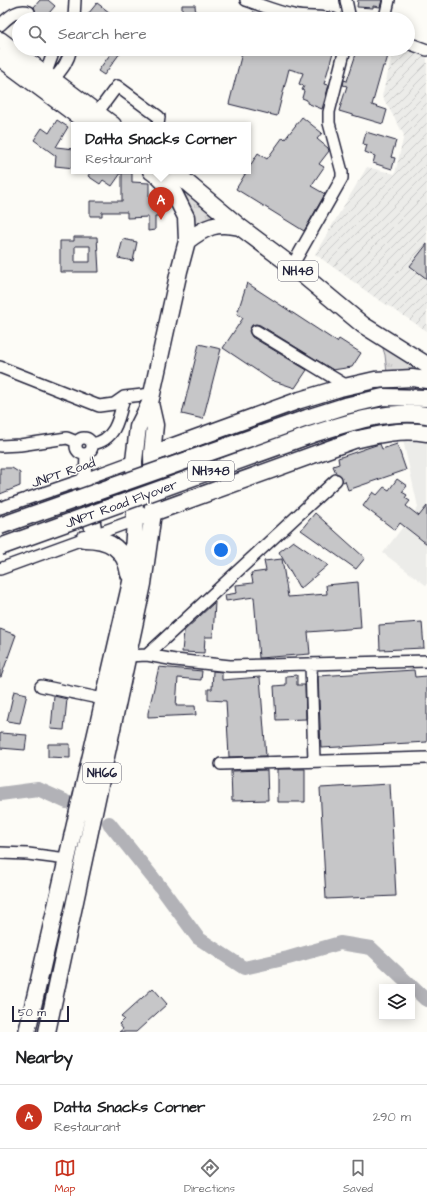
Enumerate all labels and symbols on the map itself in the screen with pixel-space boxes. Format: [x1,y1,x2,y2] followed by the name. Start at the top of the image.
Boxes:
[148,187,174,220] pin: A
[278,261,318,281] road number: NH48
[29,454,98,492] street label: JNPT Road
[188,461,234,481] road number: NH348
[63,475,180,534] street label: JNPT Road Flyover
[211,540,231,560] your location
[83,763,121,783] road number: NH66
[12,1004,69,1023] scale bar

